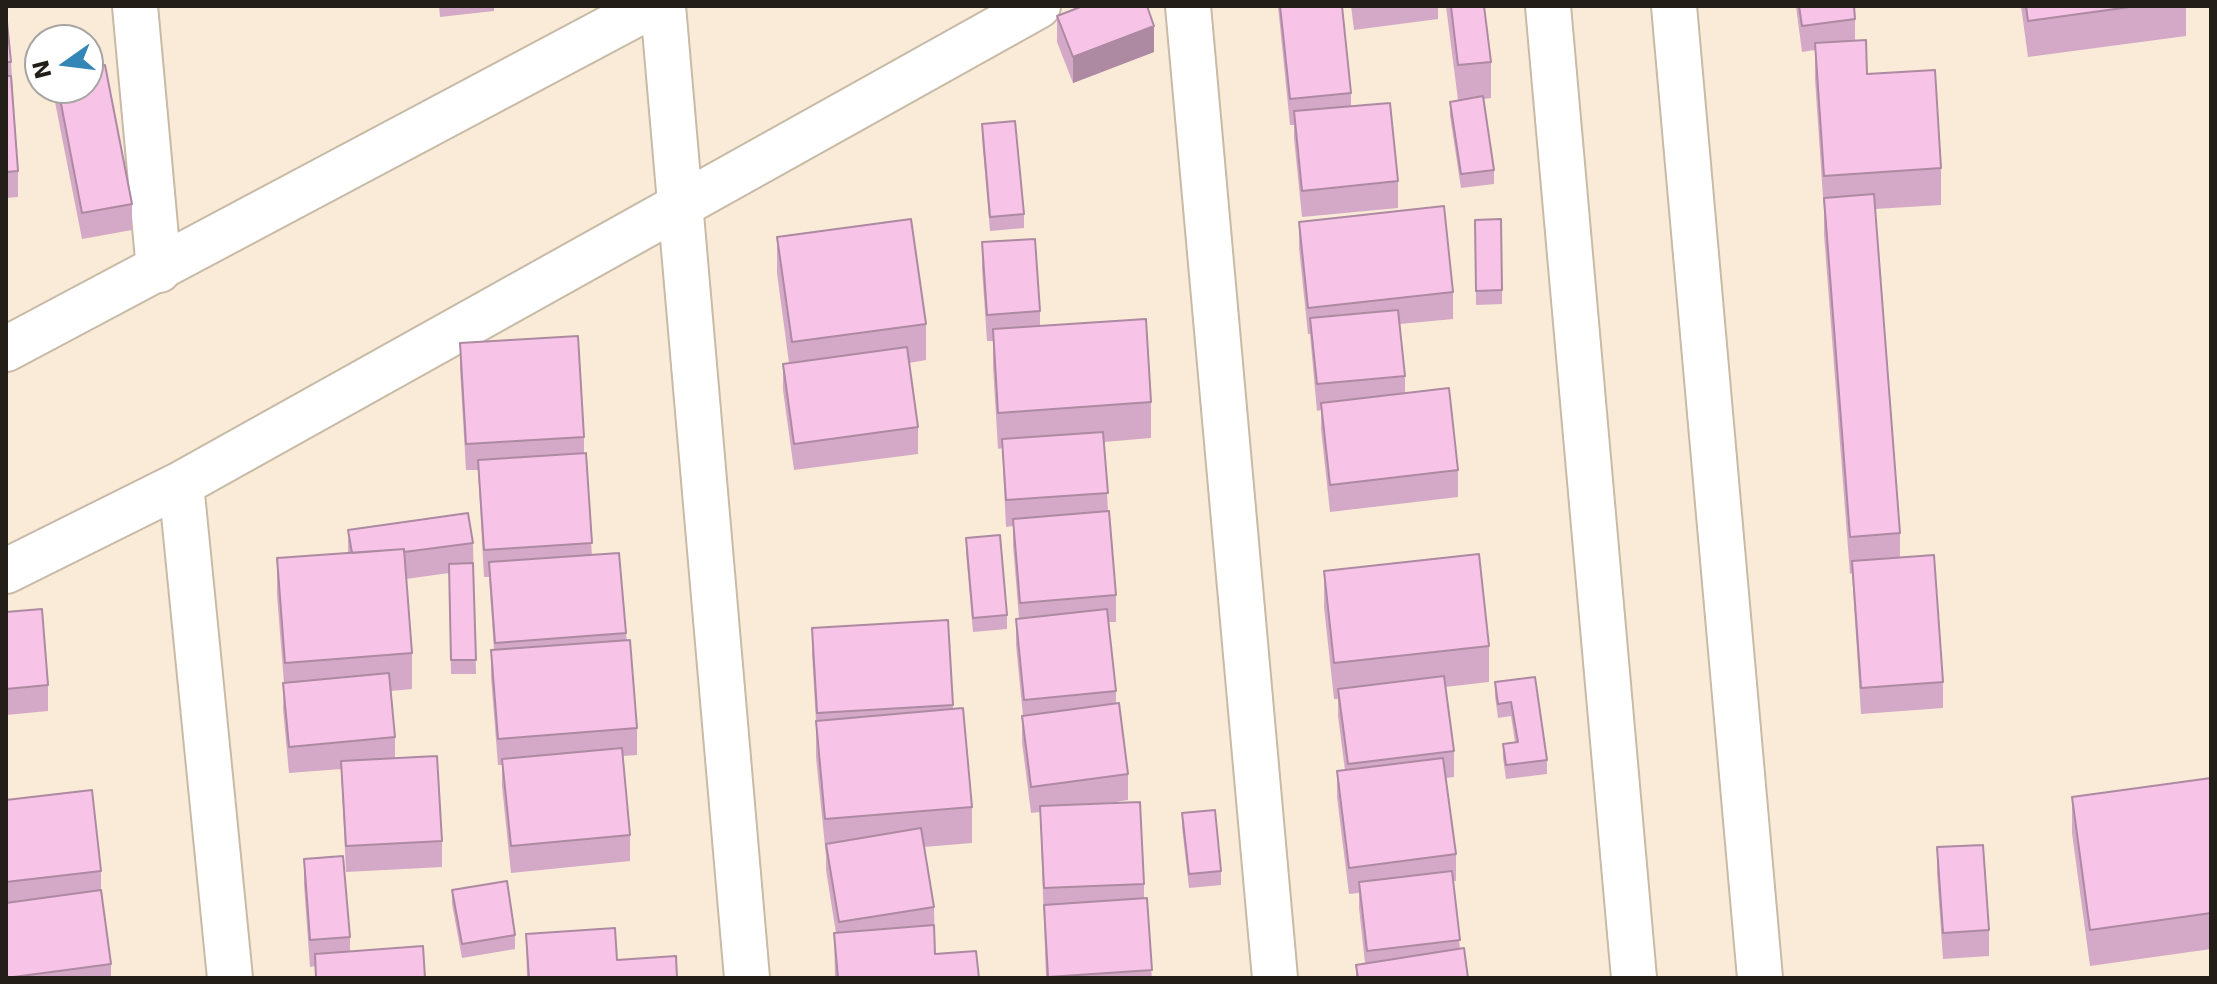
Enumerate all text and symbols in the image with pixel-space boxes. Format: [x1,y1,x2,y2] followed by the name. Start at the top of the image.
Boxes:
[24,24,104,104] north arrow
[28,57,57,81] text: N

